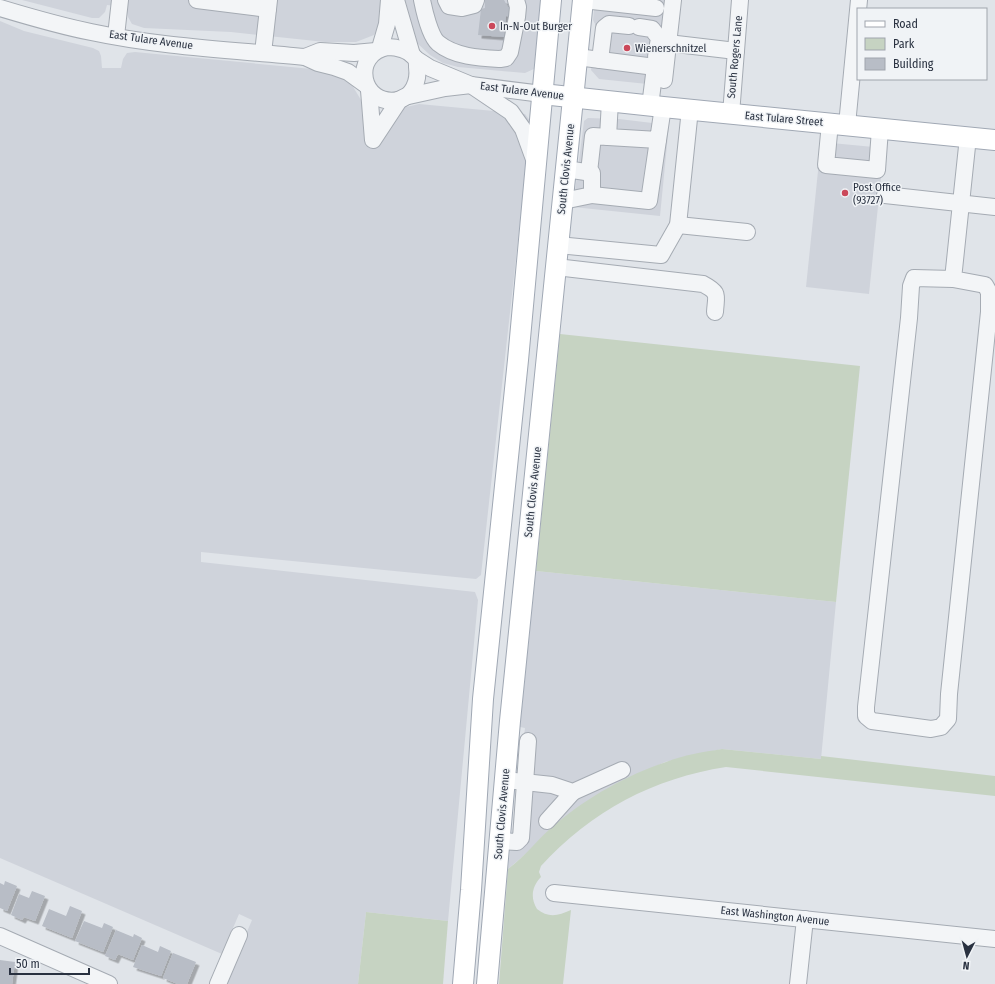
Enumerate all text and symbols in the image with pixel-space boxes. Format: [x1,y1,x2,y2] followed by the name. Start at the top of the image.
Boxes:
[857,8,987,80] legend
[725,15,745,99] street label: South Rogers Lane
[893,17,918,31] text: Road
[500,20,572,33] place label: In-N-Out Burger
[487,21,497,31] marker: In-N-Out Burger
[108,28,194,52] street label: East Tulare Avenue
[893,37,915,51] text: Park
[635,42,706,55] place label: Wienerschnitzel
[622,43,632,53] marker: Wienerschnitzel
[893,57,934,71] text: Building
[479,79,565,103] street label: East Tulare Avenue
[744,109,824,129] street label: East Tulare Street
[555,123,577,215] street label: South Clovis Avenue
[853,181,901,207] place label: Post Office (93727)
[840,188,850,198] marker: Post Office (93727)
[522,446,544,538] street label: South Clovis Avenue
[492,768,512,860] street label: South Clovis Avenue
[720,904,830,928] street label: East Washington Avenue
[947,936,987,976] north arrow
[10,950,89,976] scale bar
[16,957,40,971] text: 50 m
[962,959,970,972] text: N

